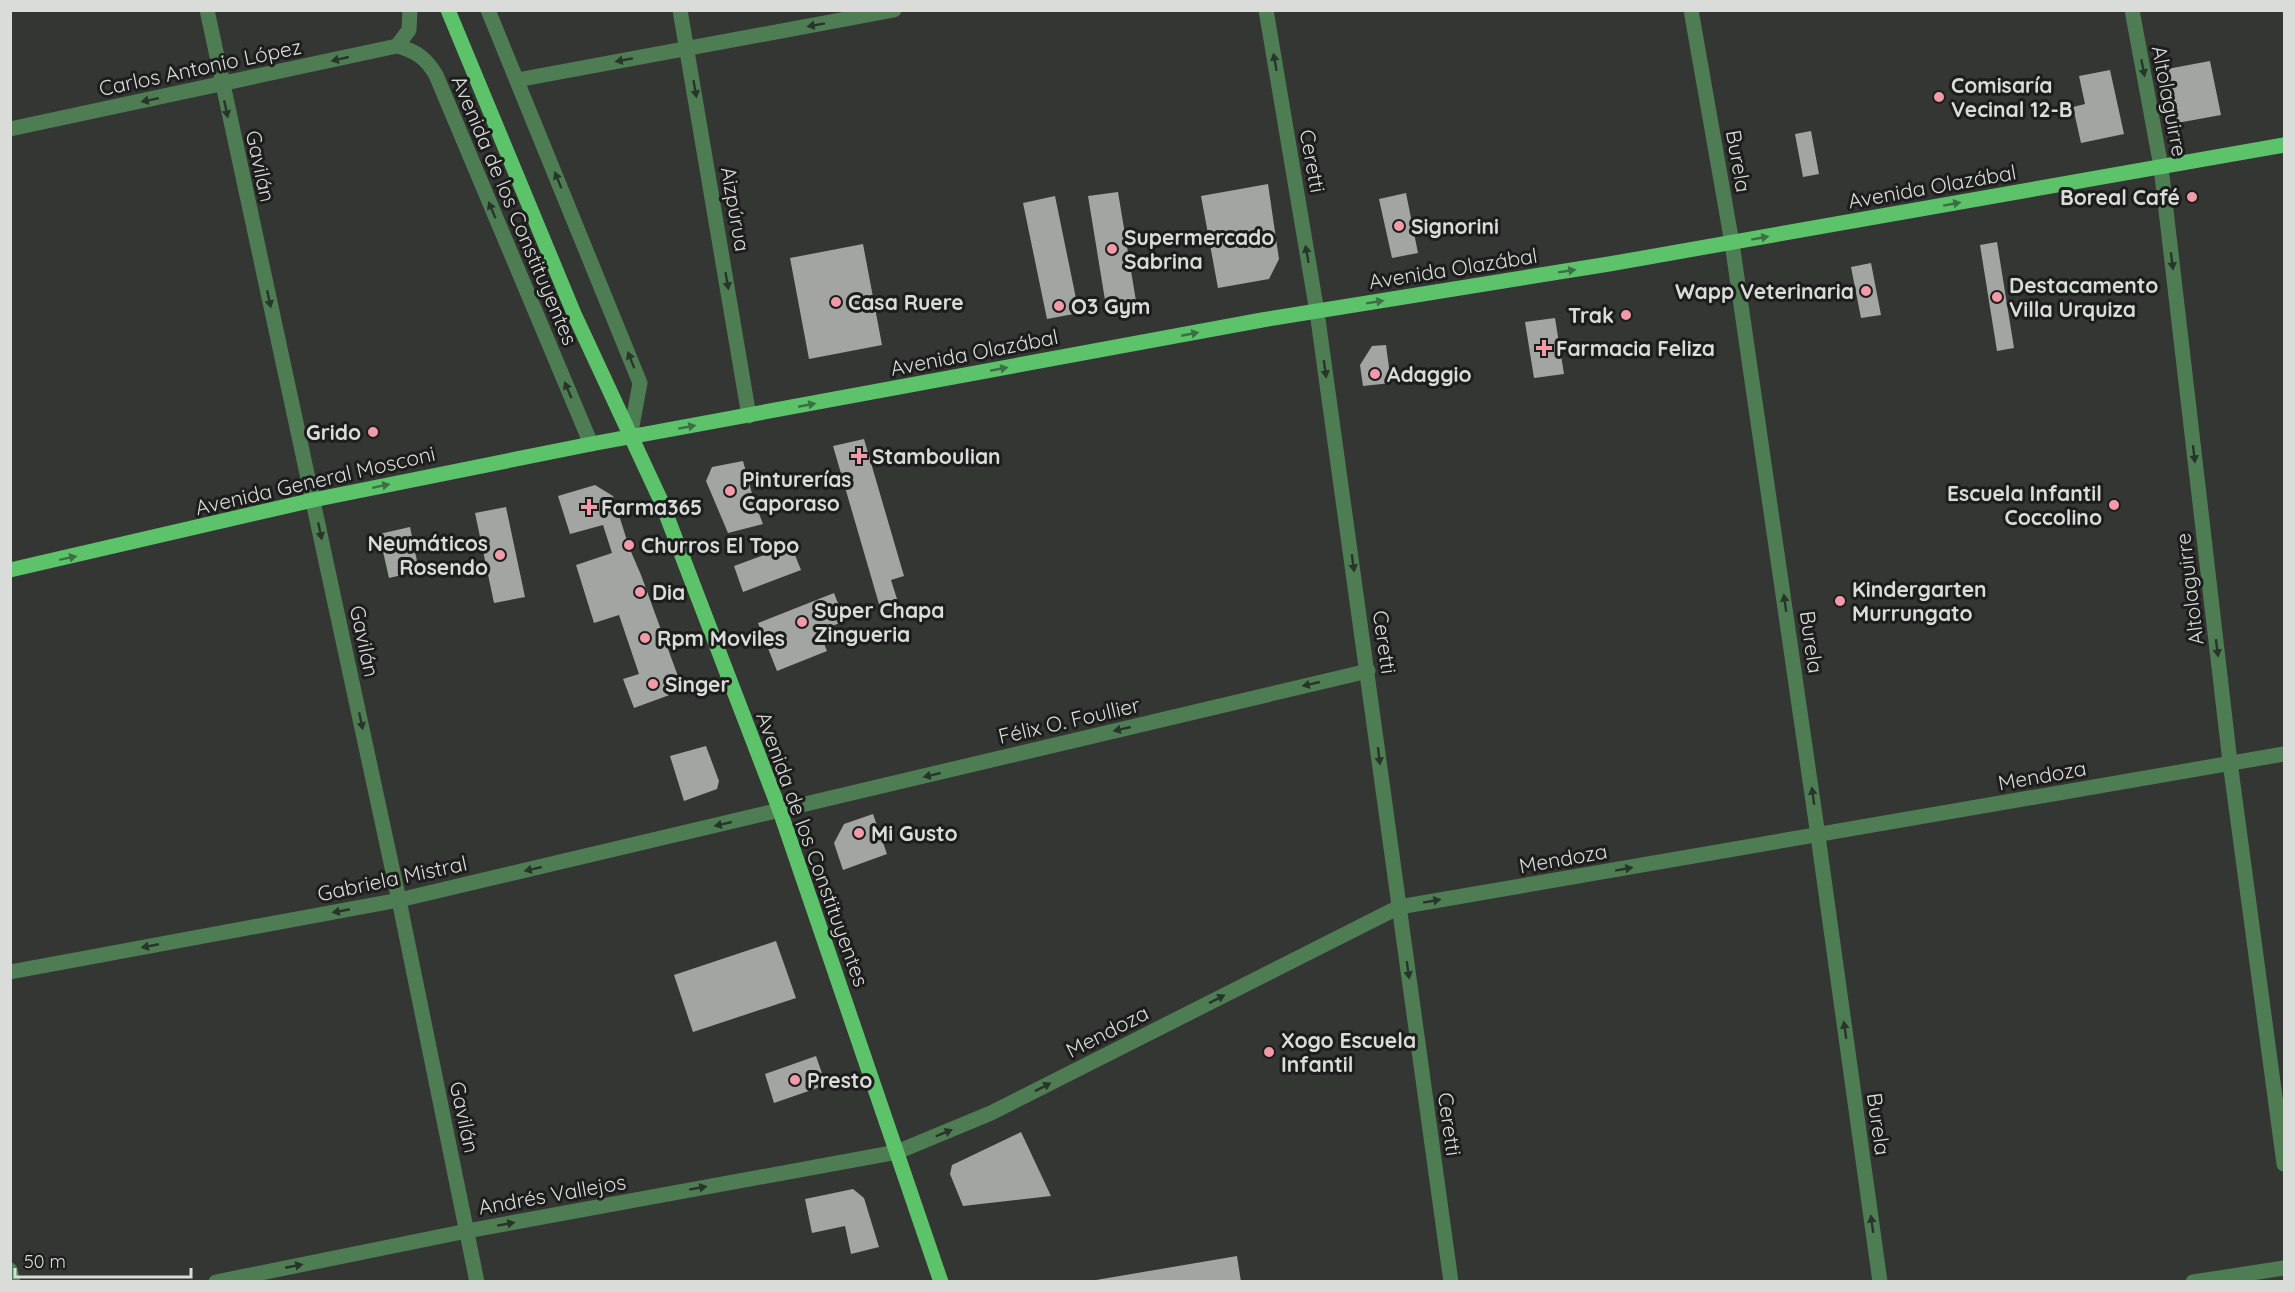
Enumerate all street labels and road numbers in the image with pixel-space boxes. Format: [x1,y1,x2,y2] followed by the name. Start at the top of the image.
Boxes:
[96,33,304,101] street label: Carlos Antonio López
[2146,43,2194,159] street label: Altolaguirre
[446,71,584,349] street label: Avenida de los Constituyentes
[1295,127,1331,195] street label: Ceretti
[241,128,281,204] street label: Gavilán
[1721,128,1757,194] street label: Burela
[1846,158,2018,214] street label: Avenida Olazábal
[716,165,756,253] street label: Aizpúrua
[1367,242,1539,294] street label: Avenida Olazábal
[888,323,1060,381] street label: Avenida Olazábal
[193,440,437,520] street label: Avenida General Mosconi
[2169,532,2209,646] street label: Altolaguirre
[345,603,385,679] street label: Gavilán
[1368,609,1402,675] street label: Ceretti
[1795,609,1829,675] street label: Burela
[996,691,1142,749] street label: Félix O. Foullier
[751,708,875,990] street label: Avenida de los Constituyentes
[1996,754,2088,796] street label: Mendoza
[1517,837,1609,879] street label: Mendoza
[315,849,469,907] street label: Gabriela Mistral
[1061,999,1153,1063] street label: Mendoza
[445,1079,485,1155] street label: Gavilán
[1433,1091,1467,1157] street label: Ceretti
[1862,1091,1896,1157] street label: Burela
[476,1168,628,1220] street label: Andrés Vallejos

